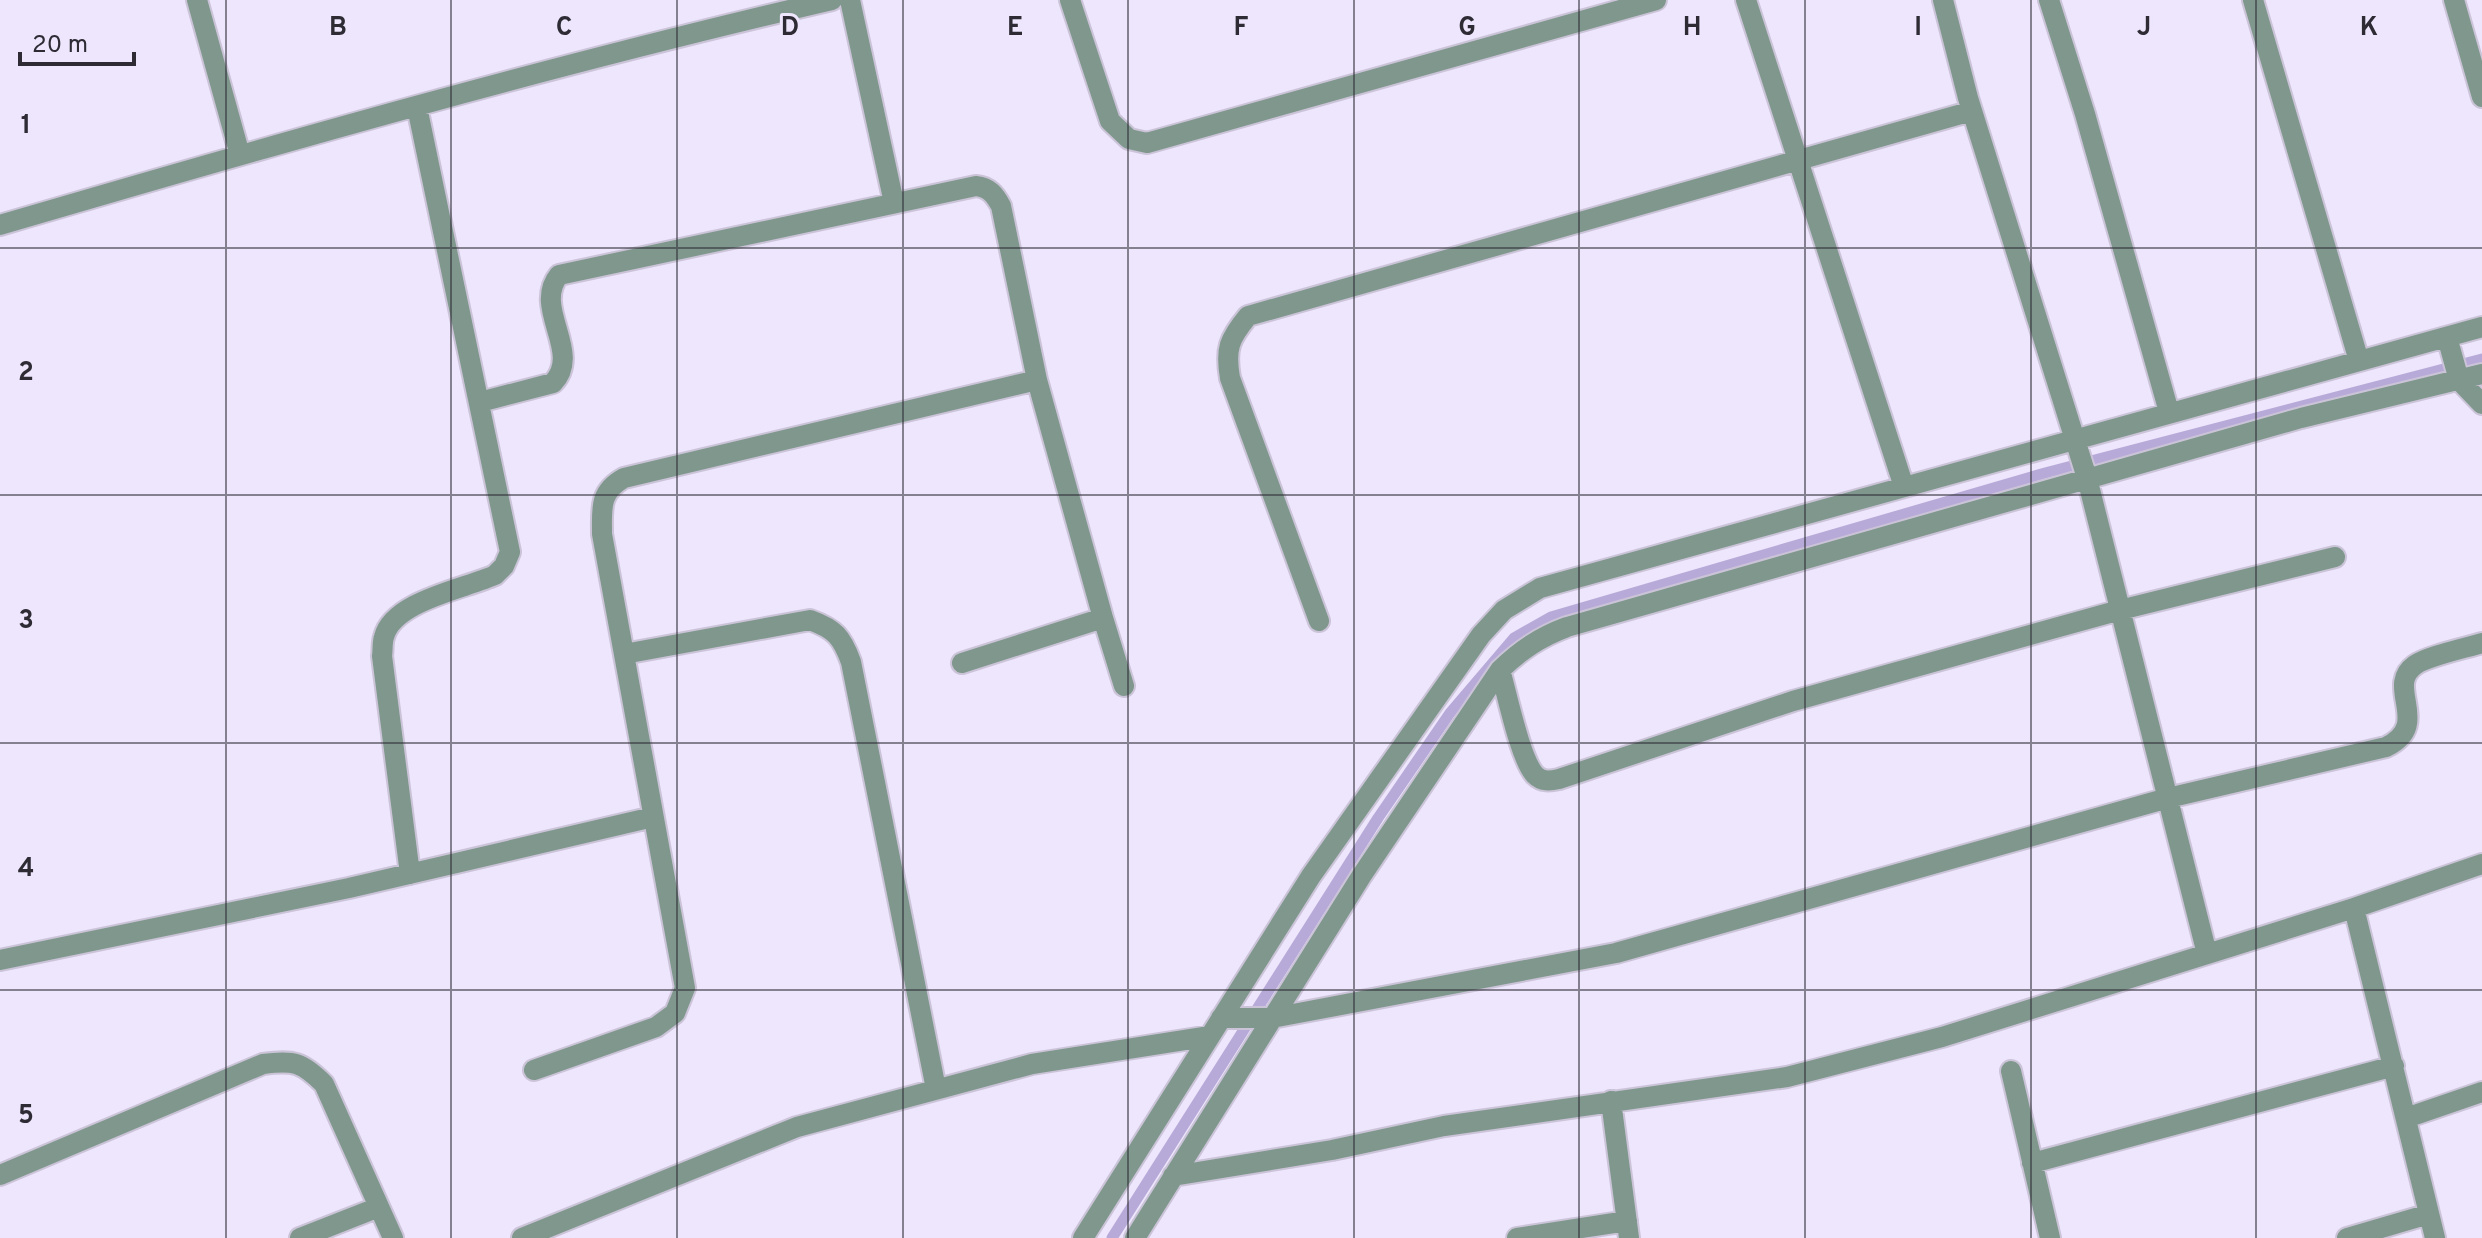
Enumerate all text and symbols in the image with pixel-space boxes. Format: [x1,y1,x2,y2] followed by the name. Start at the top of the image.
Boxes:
[329,12,347,45] text: B
[556,12,572,45] text: C
[781,12,799,45] text: D
[1007,12,1023,45] text: E
[1234,12,1249,45] text: F
[1458,12,1476,45] text: G
[1683,12,1701,45] text: H
[1914,12,1922,45] text: I
[2137,12,2151,45] text: J
[2360,12,2378,45] text: K
[20,16,134,66] scale bar
[32,31,88,61] text: 20 m
[21,110,31,143] text: 1
[18,357,34,390] text: 2
[18,605,34,638] text: 3
[18,853,34,886] text: 4
[18,1100,34,1133] text: 5

